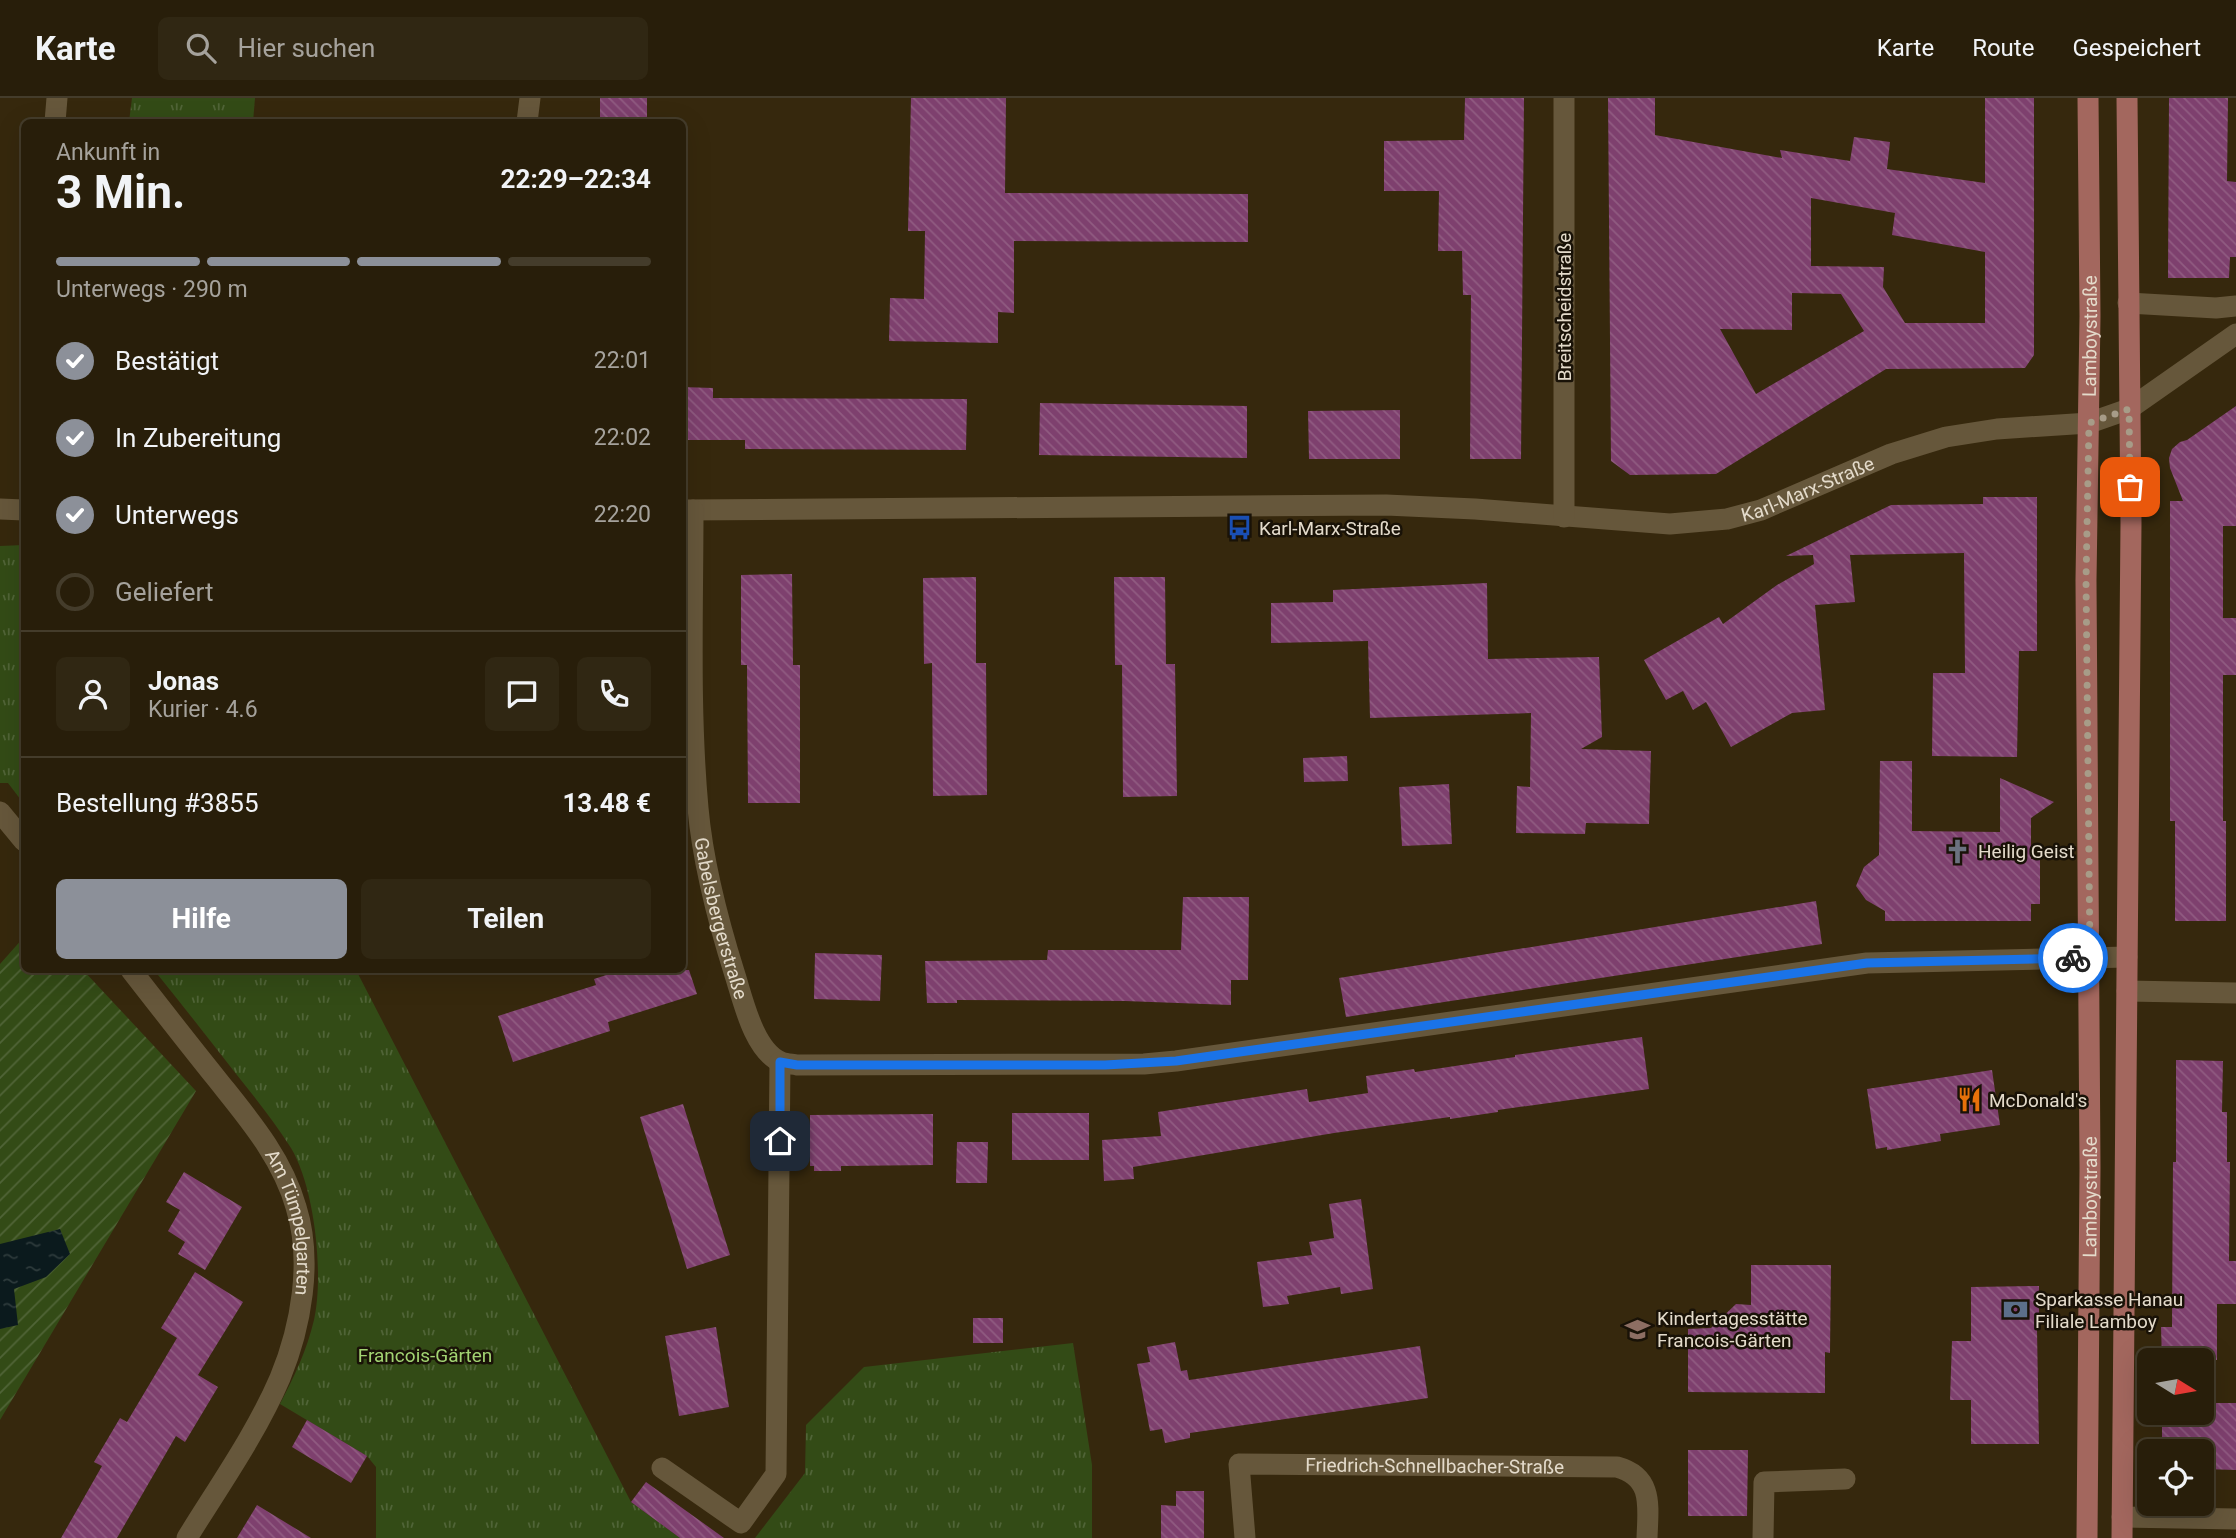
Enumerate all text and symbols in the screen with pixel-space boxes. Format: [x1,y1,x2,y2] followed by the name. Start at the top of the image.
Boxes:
[158,17,648,80] search box
[35,29,116,68] text: Karte
[182,29,220,67] icon: search
[238,33,375,63] text: Hier suchen
[1877,34,1934,62] text: Karte
[1972,34,2034,62] text: Route
[2072,34,2201,62] text: Gespeichert
[56,139,160,166] text: Ankunft in
[501,164,651,194] text: 22:29–22:34
[56,165,185,219] text: 3 Min.
[1553,233,1576,381] street label: Breitscheidstraße
[2077,275,2102,397] street label: Lamboystraße
[56,276,248,303] text: Unterwegs · 290 m
[56,342,94,380] icon: check
[115,346,219,376] text: Bestätigt
[594,347,651,374] text: 22:01
[56,419,94,457] icon: check
[115,423,281,453] text: In Zubereitung
[594,424,651,451] text: 22:02
[1739,451,1878,526] street label: Karl-Marx-Straße
[2100,457,2160,517] pin
[2111,468,2149,506] icon: bag
[56,496,94,534] icon: check
[115,500,239,530] text: Unterwegs
[594,501,651,528] text: 22:20
[1225,514,1253,542] bus stop icon: Karl-Marx-Straße
[1259,517,1401,540] place label: Karl-Marx-Straße
[115,577,213,607] text: Geliefert
[56,657,130,731] button: person
[485,657,559,731] button: chat
[577,657,651,731] button: phone
[148,666,219,696] text: Jonas
[148,696,258,723] text: Kurier · 4.6
[56,788,259,818] text: Bestellung #3855
[562,788,651,818] text: 13.48 €
[690,836,753,1002] street label: Gabelsbergerstraße
[1944,837,1972,865] church icon: Heilig Geist
[1978,840,2075,863] place label: Heilig Geist
[56,879,347,959] button: Hilfe
[361,879,651,959] button: Teilen
[2038,923,2108,993] courier
[2054,939,2092,977] icon: bike
[1955,1086,1983,1114] restaurant icon: McDonald's
[1989,1089,2087,1112] place label: McDonald's
[750,1111,810,1171] pin
[761,1122,799,1160] icon: home
[2078,1136,2102,1258] street label: Lamboystraße
[261,1145,316,1297] street label: Am Tümpelgarten
[2035,1288,2183,1333] place label: Sparkasse Hanau Filiale Lamboy
[2001,1296,2029,1324] bank icon: Sparkasse Hanau Filiale Lamboy
[1657,1307,1808,1352] place label: Kindertagesstätte Francois-Gärten
[1623,1315,1651,1343] school or university icon: Kindertagesstätte Francois-Gärten
[358,1344,492,1367] park label: Francois-Gärten
[2137,1348,2214,1424] north arrow
[2137,1348,2214,1516] map controls
[2137,1439,2214,1516] button: locate
[1305,1453,1564,1478] street label: Friedrich-Schnellbacher-Straße

